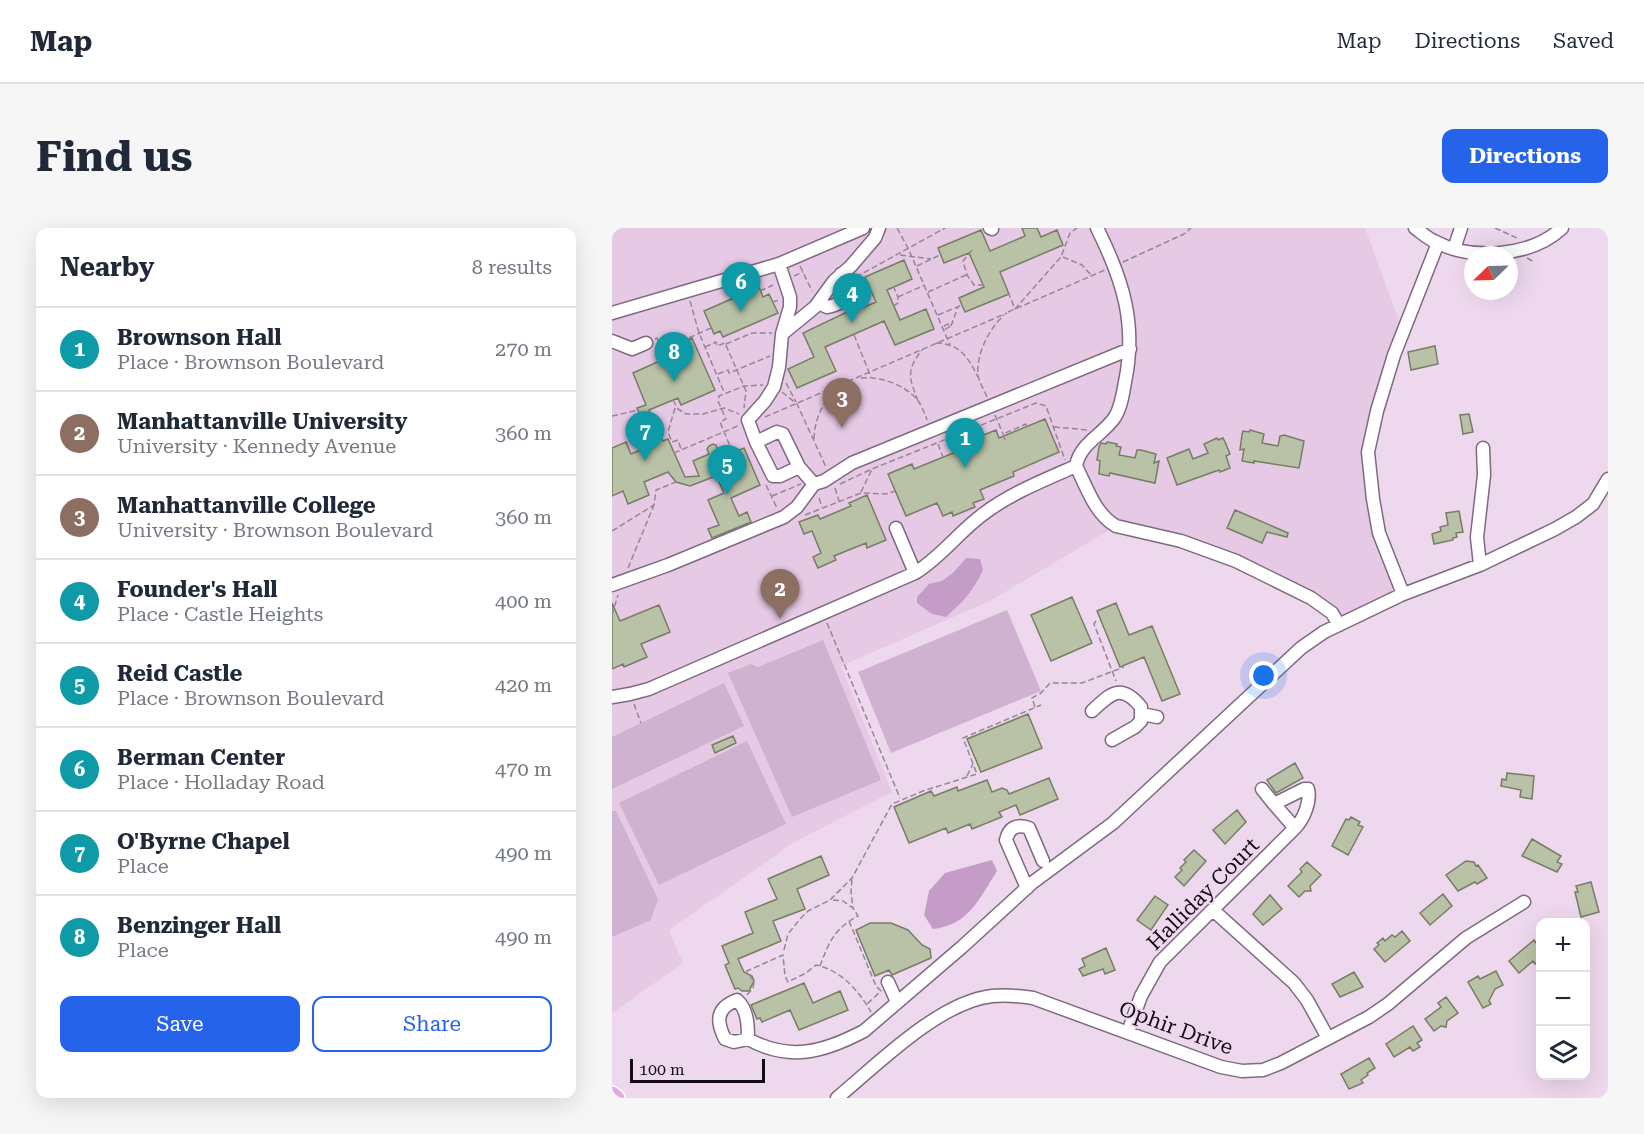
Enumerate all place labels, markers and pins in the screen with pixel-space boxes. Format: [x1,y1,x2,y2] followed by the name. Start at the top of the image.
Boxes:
[722,262,760,312] pin: 6
[832,274,872,323] pin: 4
[654,332,694,382] pin: 8
[822,378,862,428] pin: 3
[626,412,664,461] pin: 7
[946,418,984,468] pin: 1
[708,446,746,495] pin: 5
[760,570,800,619] pin: 2

